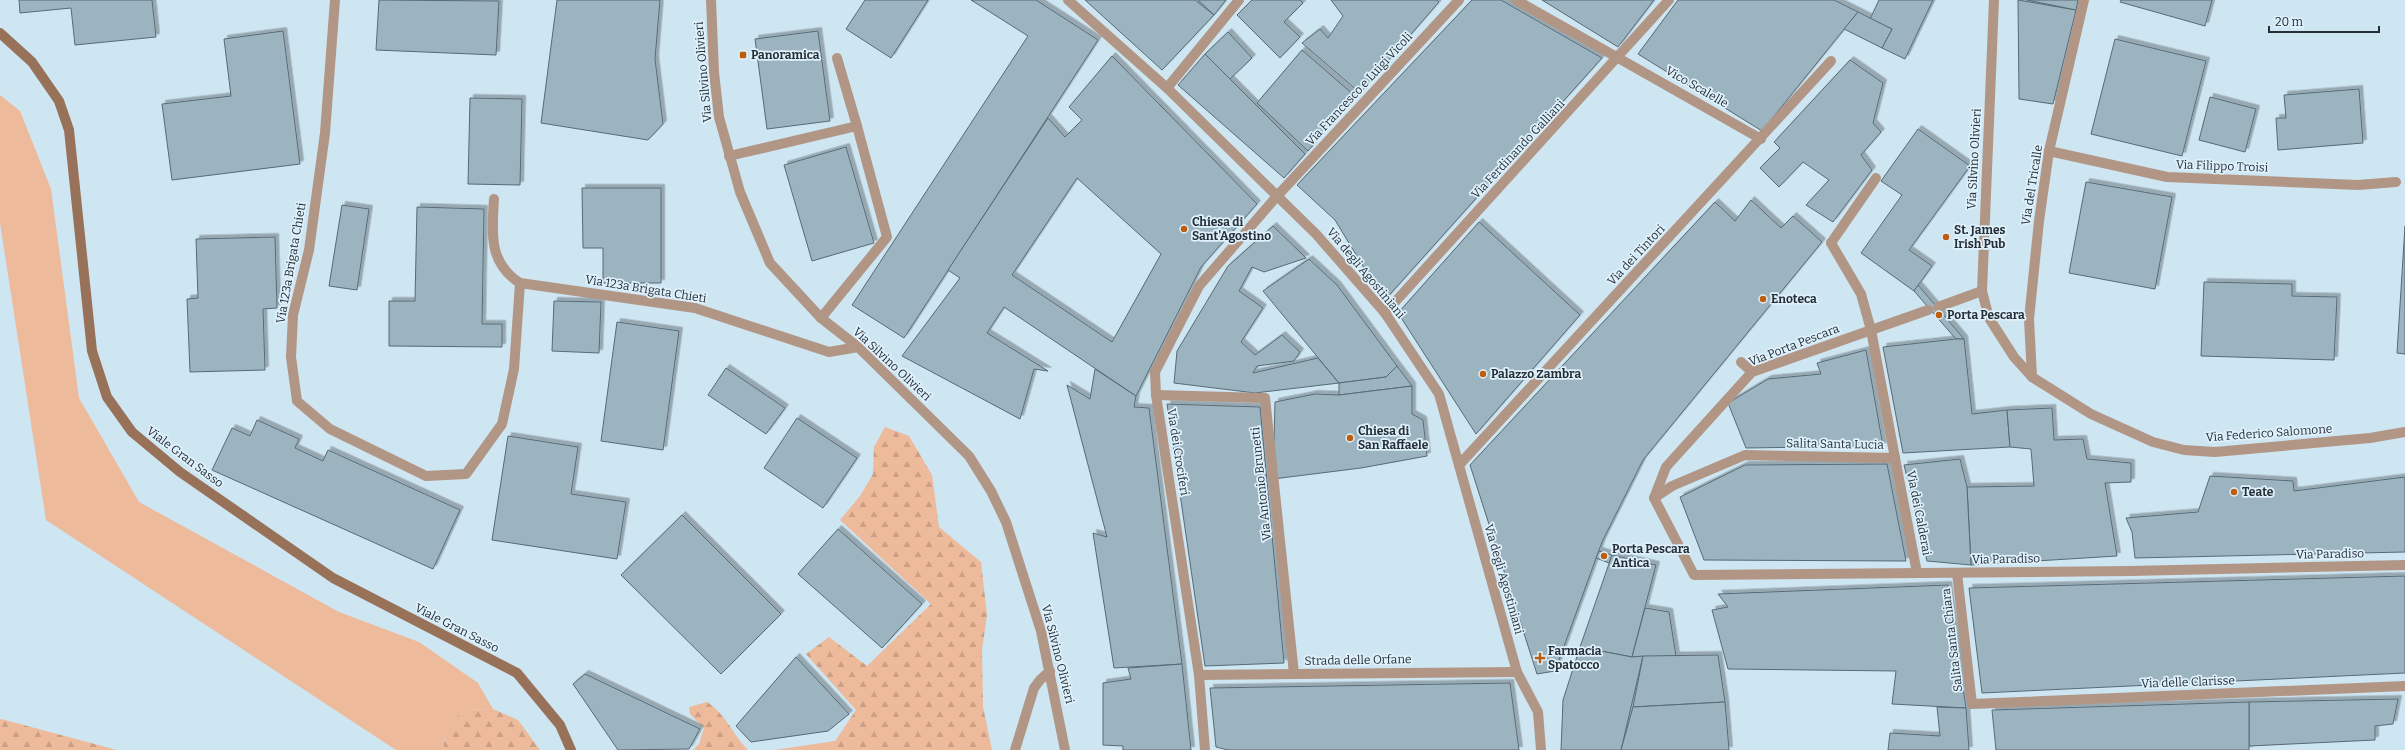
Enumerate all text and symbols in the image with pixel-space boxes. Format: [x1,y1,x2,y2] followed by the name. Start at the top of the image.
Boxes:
[2269,8,2379,34] scale bar
[2275,15,2304,29] text: 20 m
[692,21,714,123] street label: Via Silvino Olivieri
[1303,29,1415,148] street label: Via Francesco e Luigi Vicoli
[751,48,820,62] place label: Panoramica
[738,50,748,60] marker: Panoramica
[1663,64,1731,110] street label: Vico Scalelle
[1469,96,1568,201] street label: Via Ferdinando Galliani
[1964,108,1984,210] street label: Via Silvino Olivieri
[2019,144,2045,226] street label: Via del Tricalle
[2176,157,2269,175] street label: Via Filippo Troisi
[273,201,309,325] street label: Via 123a Brigata Chieti
[1192,215,1271,243] place label: Chiesa di Sant'Agostino
[1604,222,1668,288] street label: Via dei Tintori
[1954,223,2005,251] place label: St. James Irish Pub
[1179,224,1189,234] marker: Chiesa di Sant'Agostino
[1324,225,1408,321] street label: Via degli Agostiniani
[1941,232,1951,242] marker: St. James Irish Pub
[584,273,708,306] street label: Via 123a Brigata Chieti
[1771,292,1817,306] place label: Enoteca
[1758,294,1768,304] marker: Enoteca
[1947,308,2025,322] place label: Porta Pescara
[1934,310,1944,320] marker: Porta Pescara
[1747,321,1842,369] street label: Via Porta Pescara
[850,324,934,404] street label: Via Silvino Olivieri
[1491,367,1581,381] place label: Palazzo Zambra
[1478,369,1488,379] marker: Palazzo Zambra
[1164,407,1192,497] street label: Via dei Crociferi
[2205,422,2333,444] street label: Via Federico Salomone
[144,424,226,490] street label: Viale Gran Sasso
[1358,424,1429,452] place label: Chiesa di San Raffaele
[1248,426,1274,542] street label: Via Antonio Brunetti
[1345,433,1355,443] marker: Chiesa di San Raffaele
[1786,436,1884,452] street label: Salita Santa Lucia
[1904,469,1934,557] street label: Via dei Calderai
[2242,485,2274,499] place label: Teate
[2229,487,2239,497] marker: Teate
[1482,522,1527,636] street label: Via degli Agostiniani
[1612,542,1690,570] place label: Porta Pescara Antica
[2296,546,2364,562] street label: Via Paradiso
[1599,551,1609,561] marker: Porta Pescara Antica
[1972,551,2040,567] street label: Via Paradiso
[1939,587,1965,693] street label: Salita Santa Chiara
[413,601,501,655] street label: Viale Gran Sasso
[1039,603,1077,705] street label: Via Silvino Olivieri
[1548,644,1602,672] place label: Farmacia Spatocco
[1304,652,1412,668] street label: Strada delle Orfane
[1535,653,1545,663] marker: Farmacia Spatocco
[2141,673,2235,691] street label: Via delle Clarisse

